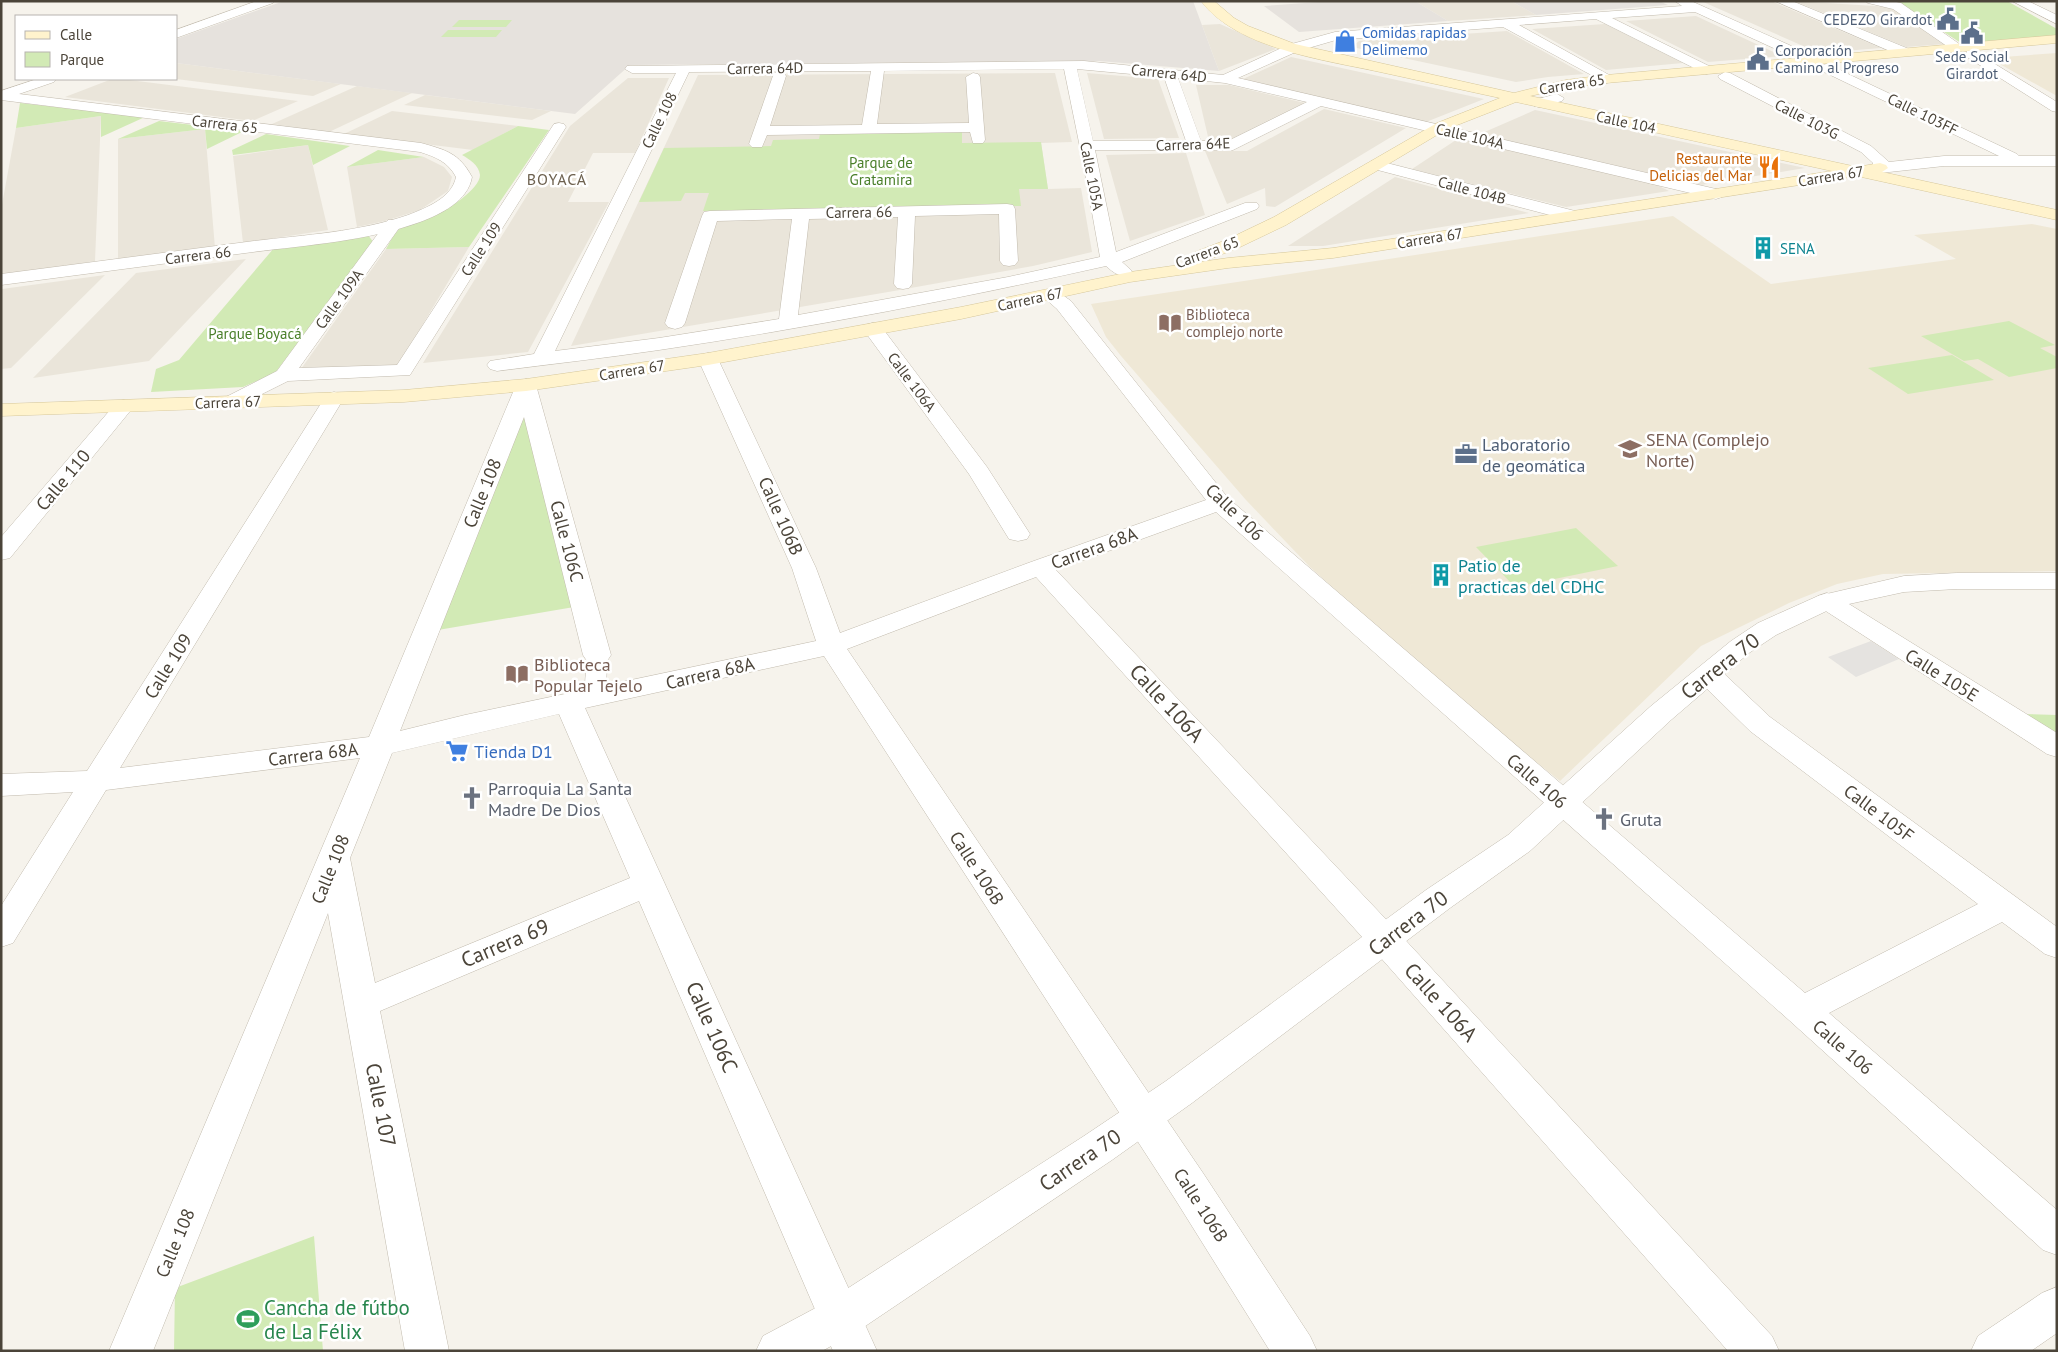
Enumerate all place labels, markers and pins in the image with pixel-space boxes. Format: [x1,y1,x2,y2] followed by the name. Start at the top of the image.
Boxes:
[1935,6,1961,32] public building icon: CEDEZO Girardot
[1823,10,1932,29] place label: CEDEZO Girardot
[1959,20,1985,46] public building icon: Sede Social Girardot
[1362,23,1467,59] place label: Comidas rapidas Delimemo
[1332,28,1358,54] shop icon: Comidas rapidas Delimemo
[1775,41,1899,77] place label: Corporación Camino al Progreso
[1745,46,1771,72] public building icon: Corporación Camino al Progreso
[1935,47,2010,83] place label: Sede Social Girardot
[1649,149,1752,185] place label: Restaurante Delicias del Mar
[1756,154,1782,180] restaurant icon: Restaurante Delicias del Mar
[1750,235,1776,261] building icon: SENA
[1780,239,1815,258] place label: SENA
[1186,305,1283,341] place label: Biblioteca complejo norte
[1157,310,1183,336] library icon: Biblioteca complejo norte
[1646,428,1769,472] place label: SENA (Complejo Norte)
[1482,433,1585,477] place label: Laboratorio de geomática
[1617,436,1643,462] school or university icon: SENA (Complejo Norte)
[1453,441,1479,467] office icon: Laboratorio de geomática
[1458,554,1605,598] place label: Patio de practicas del CDHC
[1428,562,1454,588] building icon: Patio de practicas del CDHC
[534,653,643,697] place label: Biblioteca Popular Tejelo
[504,661,530,687] library icon: Biblioteca Popular Tejelo
[444,738,470,764] supermarket icon: Tienda D1
[474,740,553,763] place label: Tienda D1
[488,777,632,821] place label: Parroquia La Santa Madre De Dios
[459,785,485,811] church icon: Parroquia La Santa Madre De Dios
[1591,806,1617,832] church icon: Gruta
[1620,808,1662,831] place label: Gruta
[264,1294,410,1345] place label: Cancha de fútbo de La Félix
[235,1306,261,1332] sports icon: Cancha de fútbo de La Félix

